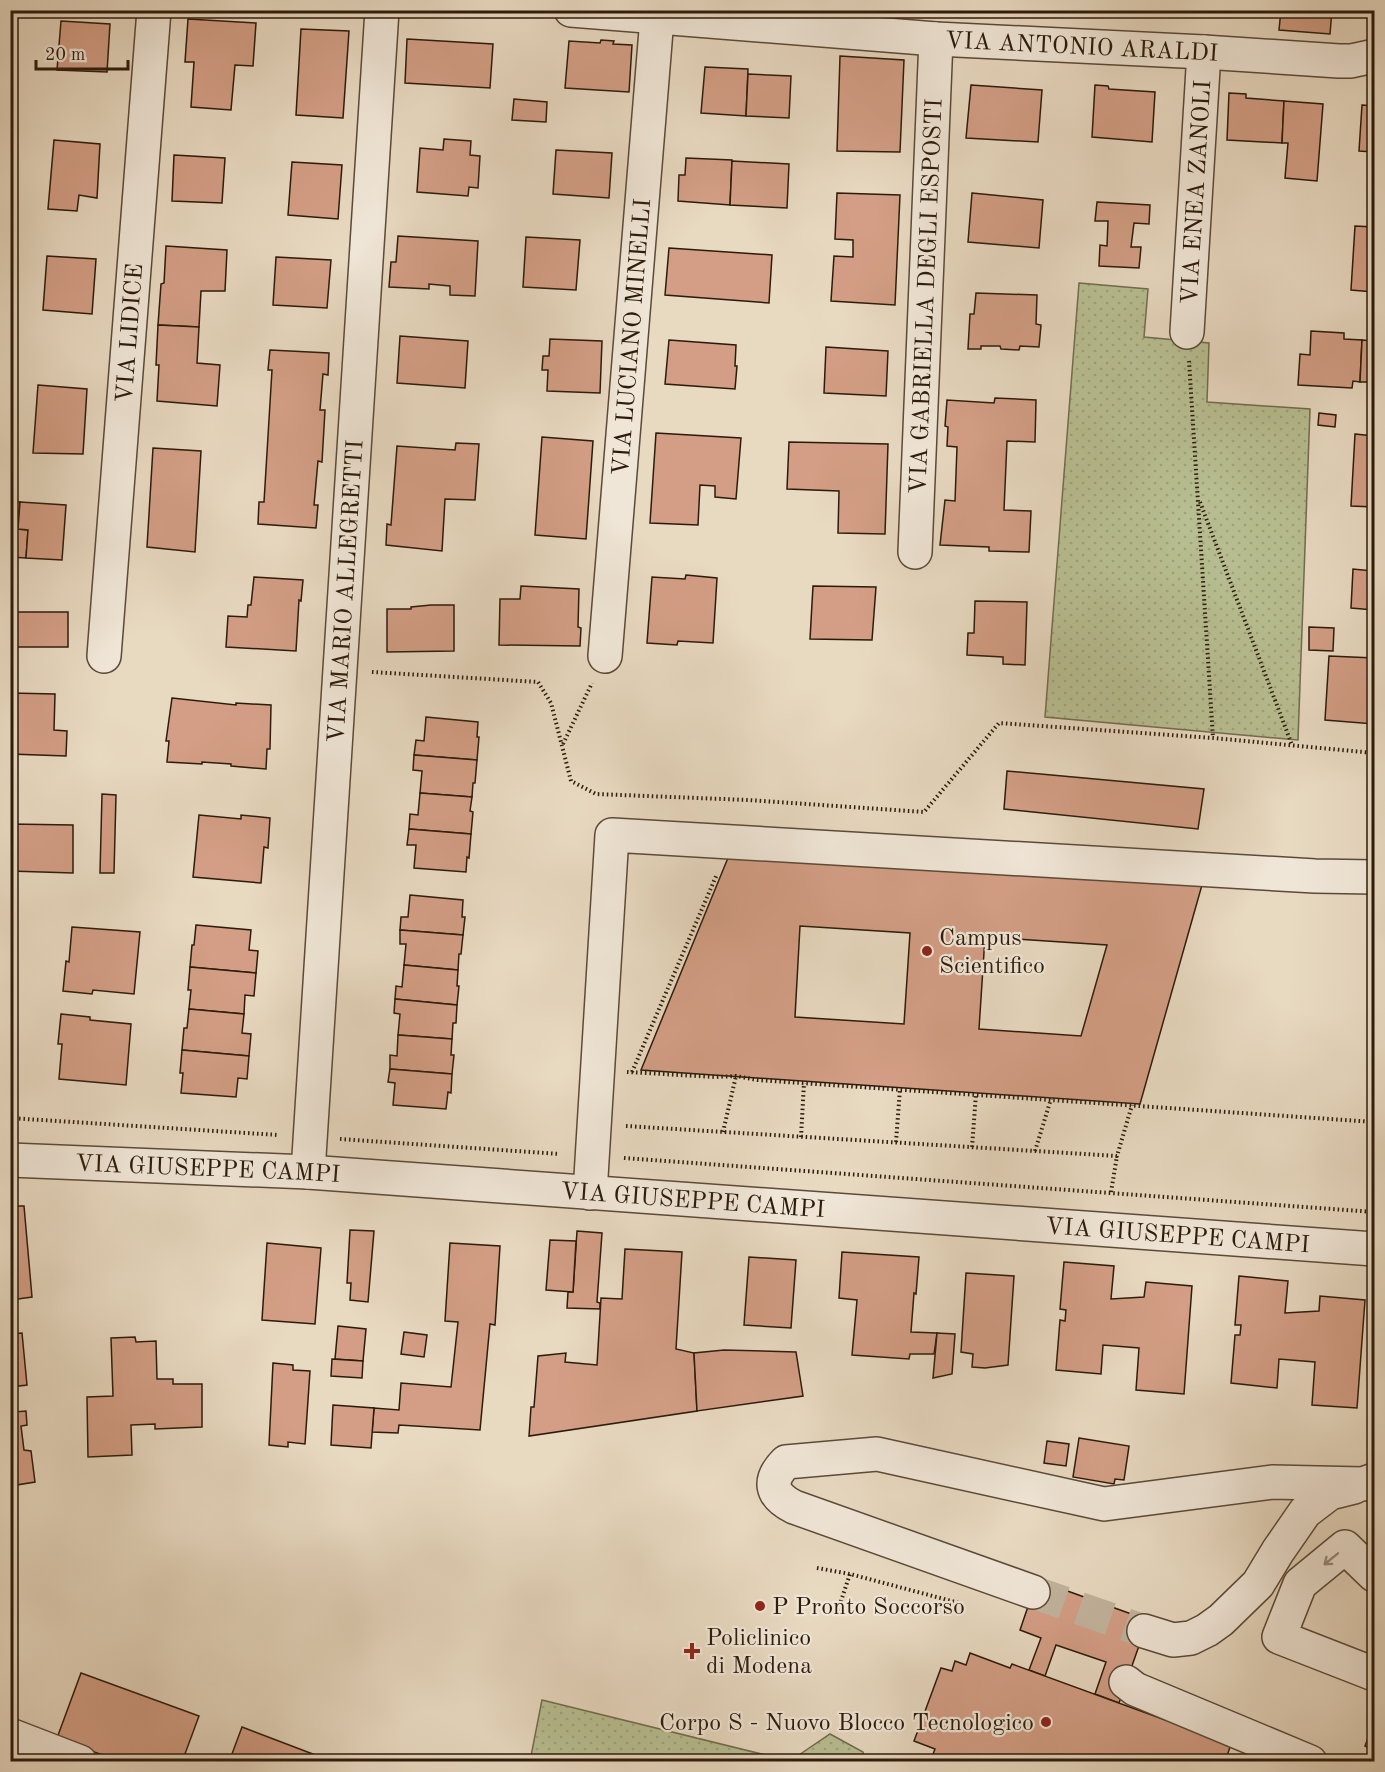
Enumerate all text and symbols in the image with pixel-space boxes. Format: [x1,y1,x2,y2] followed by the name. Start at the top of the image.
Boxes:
[944,29,1219,67] street label: VIA ANTONIO ARALDI
[36,33,128,71] scale bar
[45,46,85,64] text: 20 m
[1179,80,1216,305] street label: VIA ENEA ZANOLI
[907,98,948,495] street label: VIA GABRIELLA DEGLI ESPOSTI
[610,198,656,477] street label: VIA LUCIANO MINELLI
[114,263,148,404] street label: VIA LIDICE
[325,439,369,744] street label: VIA MARIO ALLEGRETTI
[939,927,1045,979] place label: Campus Scientifico
[920,944,934,958] marker: Campus Scientifico
[75,1153,341,1188] street label: VIA GIUSEPPE CAMPI
[560,1180,826,1223] street label: VIA GIUSEPPE CAMPI
[1044,1215,1310,1258] street label: VIA GIUSEPPE CAMPI
[1323,1552,1339,1565] one-way arrow
[772,1596,965,1620] place label: P Pronto Soccorso
[753,1599,767,1613] marker: P Pronto Soccorso
[706,1627,812,1679] place label: Policlinico di Modena
[683,1642,701,1660] marker: Policlinico di Modena
[659,1712,1034,1736] place label: Corpo S - Nuovo Blocco Tecnologico
[1039,1715,1053,1729] marker: Corpo S - Nuovo Blocco Tecnologico

